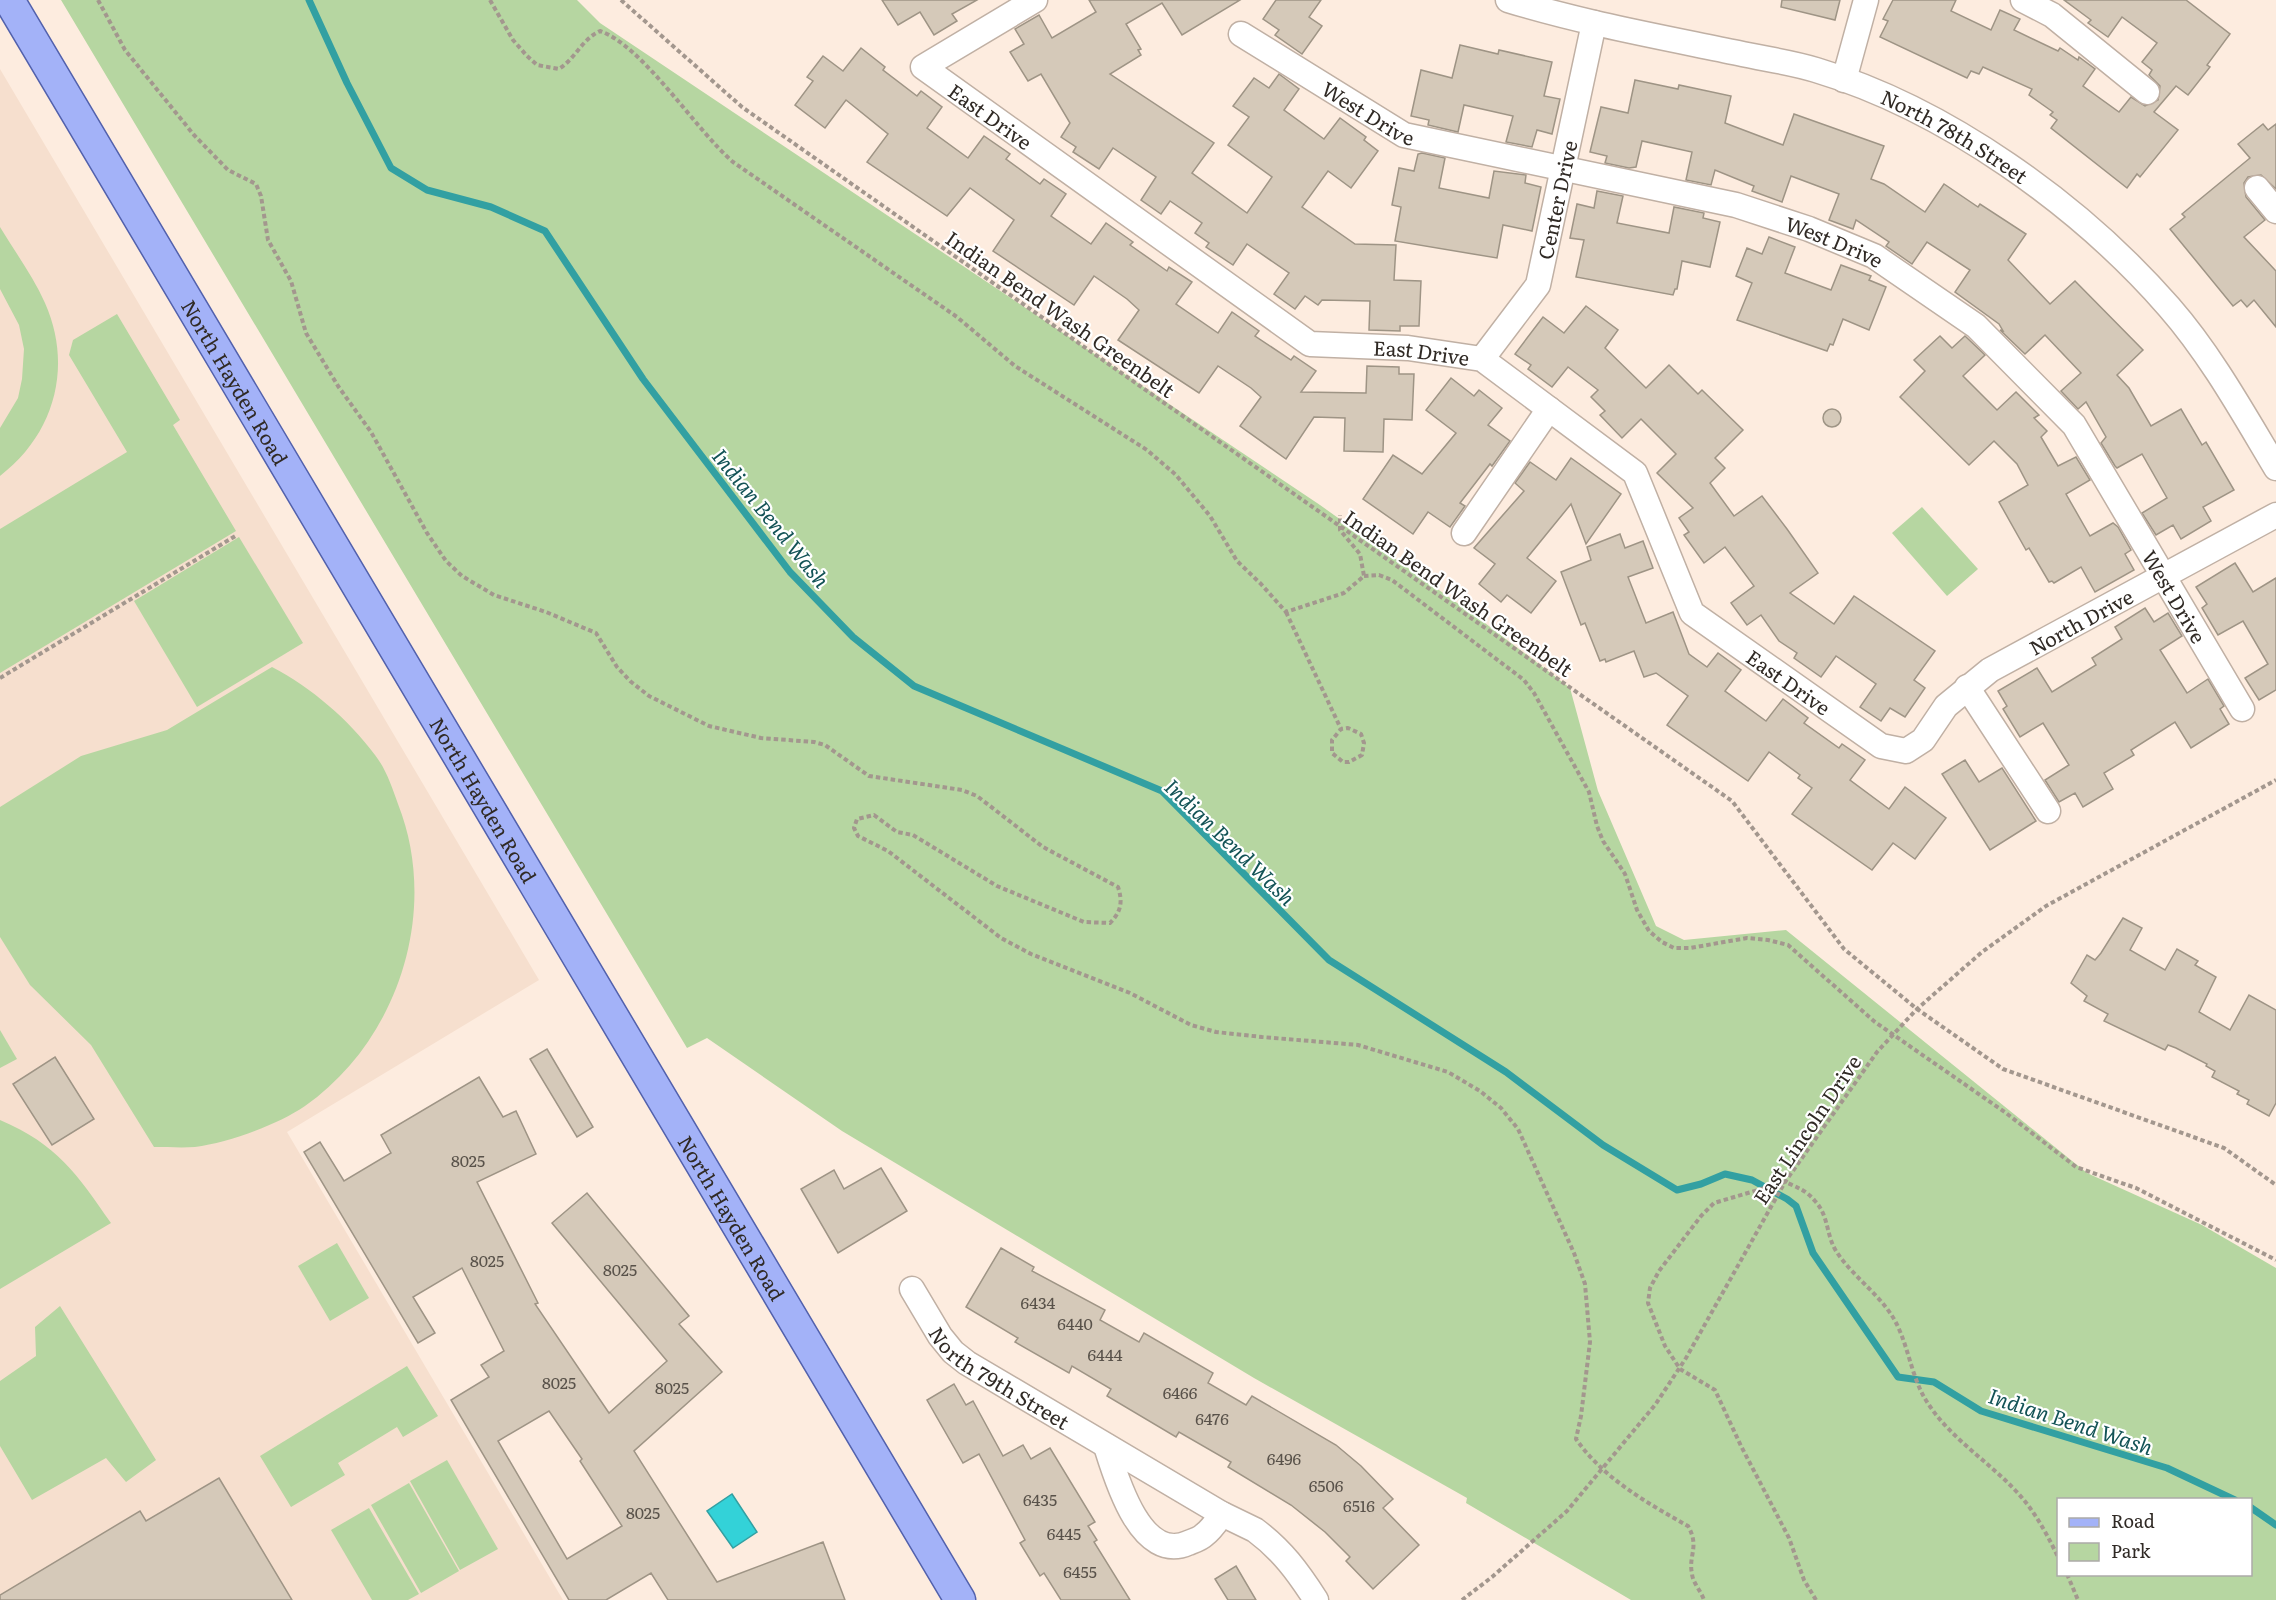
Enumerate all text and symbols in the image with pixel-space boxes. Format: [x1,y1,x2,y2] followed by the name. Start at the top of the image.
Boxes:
[1317,73,1417,152] street label: West Drive
[943,75,1039,156] street label: East Drive
[1876,81,2035,190] street label: North 78th Street
[1529,137,1584,262] street label: Center Drive
[1782,207,1890,274] street label: West Drive
[940,222,1182,404] street label: Indian Bend Wash Greenbelt
[175,293,297,470] street label: North Hayden Road
[1372,332,1471,372] street label: East Drive
[706,441,838,594] water label: Indian Bend Wash
[1338,501,1580,683] street label: Indian Bend Wash Greenbelt
[2136,544,2214,648] street label: West Drive
[2023,580,2138,661] street label: North Drive
[1741,641,1837,721] street label: East Drive
[423,711,545,888] street label: North Hayden Road
[1159,770,1304,912] water label: Indian Bend Wash
[1745,1048,1867,1210] street label: East Lincoln Drive
[672,1129,793,1306] street label: North Hayden Road
[451,1148,485,1172] house number: 8025
[470,1248,504,1272] house number: 8025
[603,1257,637,1281] house number: 8025
[1021,1290,1056,1314] house number: 6434
[1057,1311,1093,1335] house number: 6440
[922,1320,1076,1436] street label: North 79th Street
[1087,1342,1123,1366] house number: 6444
[542,1370,576,1394] house number: 8025
[655,1375,689,1399] house number: 8025
[1985,1379,2158,1461] water label: Indian Bend Wash
[1163,1380,1198,1404] house number: 6466
[1195,1406,1229,1430] house number: 6476
[1267,1446,1302,1470] house number: 6496
[1309,1473,1344,1497] house number: 6506
[1023,1487,1057,1511] house number: 6435
[1343,1493,1375,1517] house number: 6516
[2057,1498,2252,1576] legend
[626,1500,660,1524] house number: 8025
[2111,1507,2155,1534] text: Road
[1047,1521,1081,1545] house number: 6445
[2111,1537,2152,1564] text: Park
[1063,1559,1097,1583] house number: 6455

